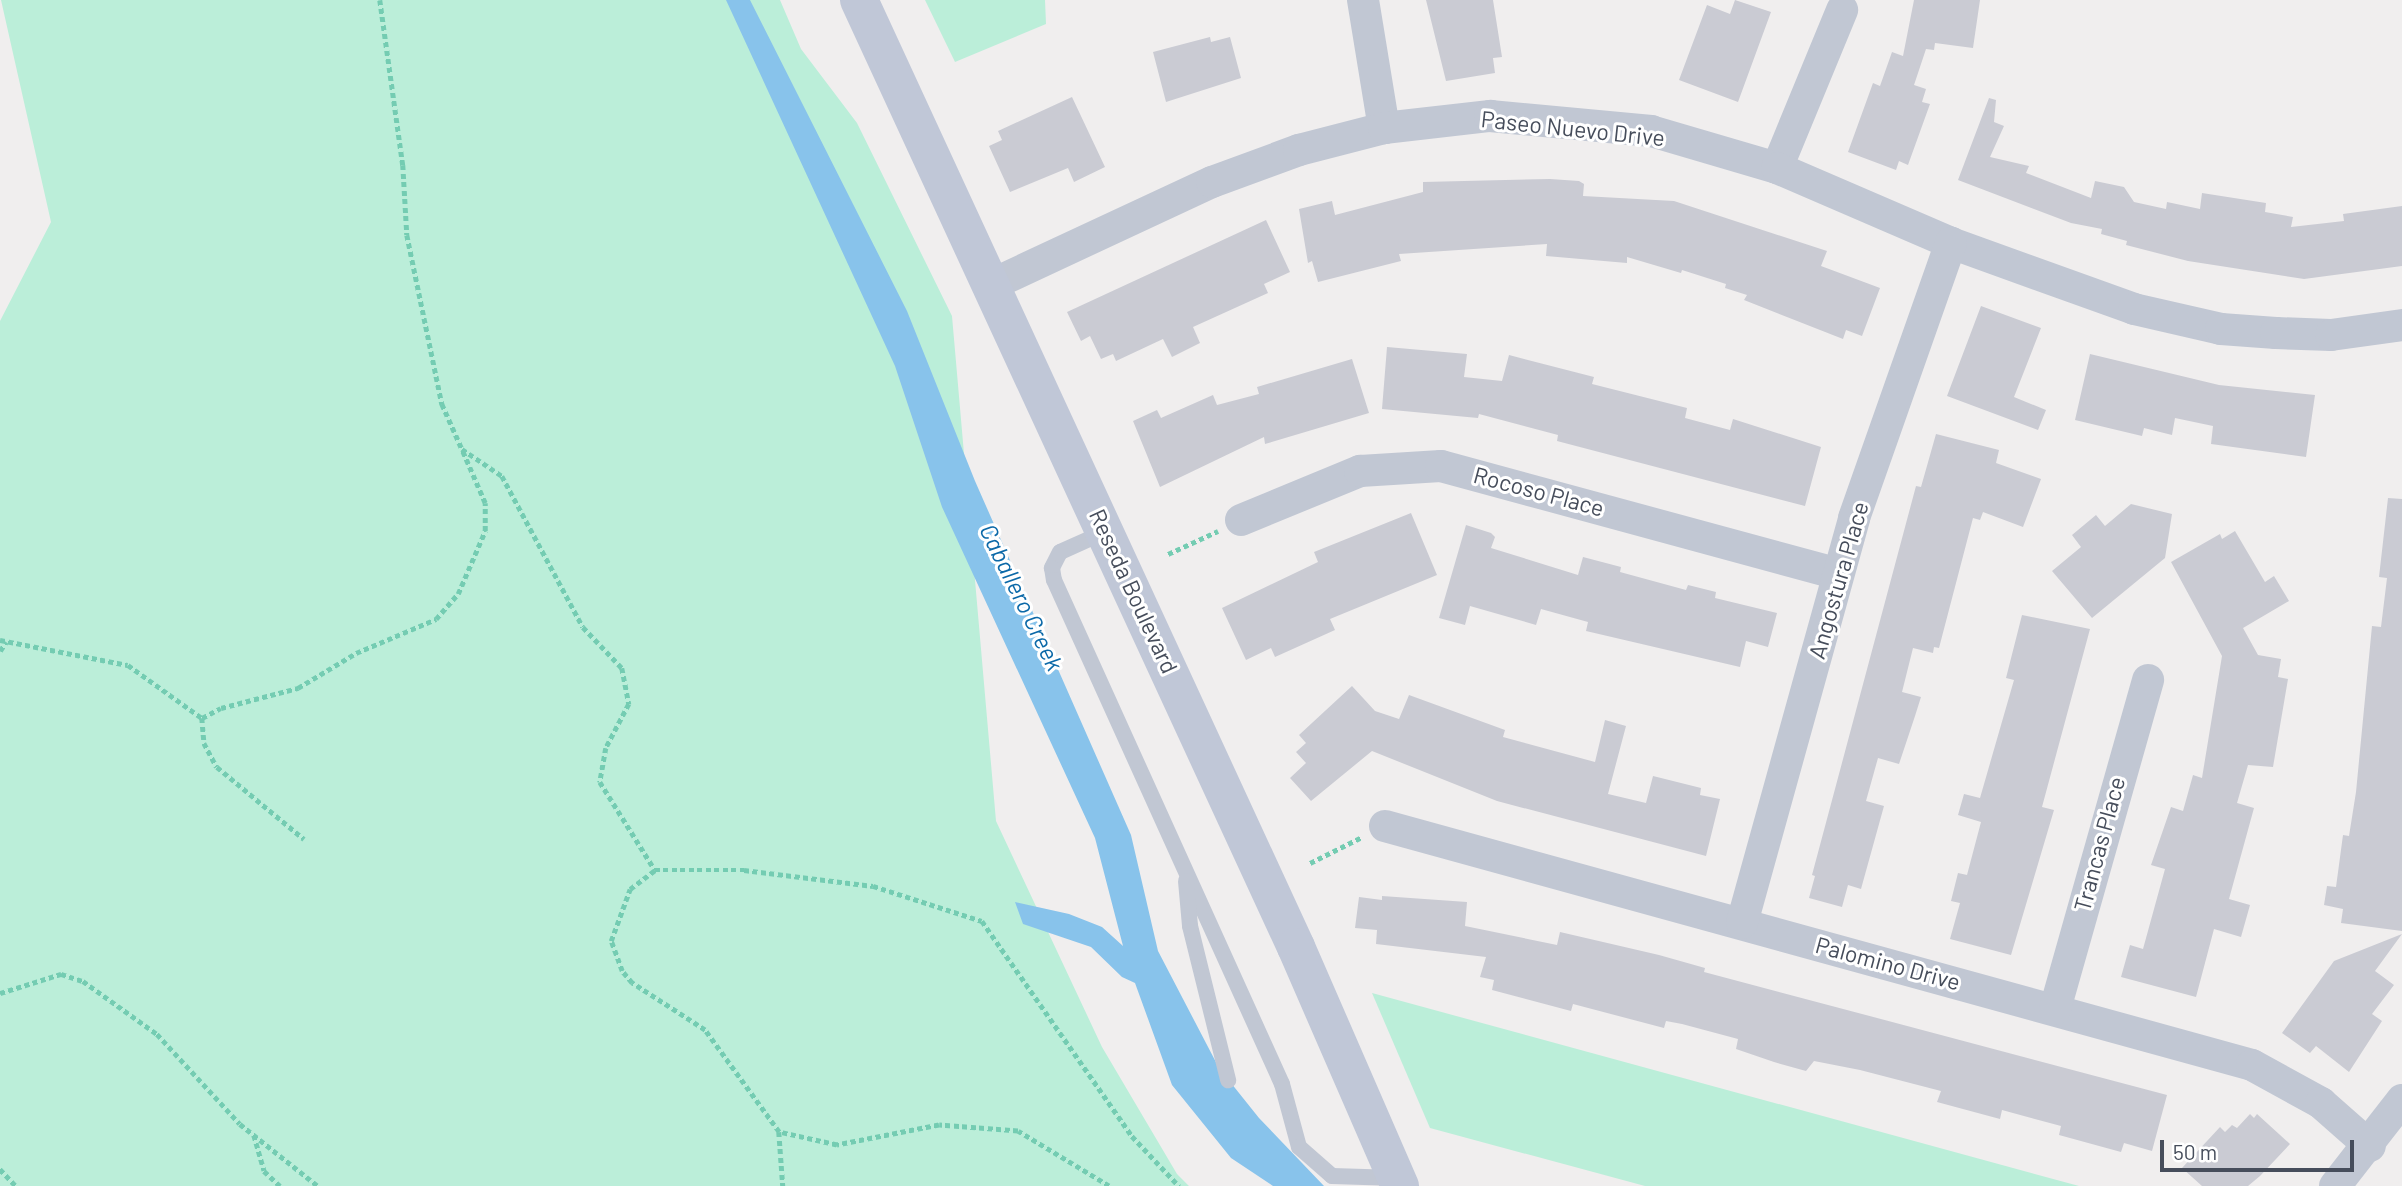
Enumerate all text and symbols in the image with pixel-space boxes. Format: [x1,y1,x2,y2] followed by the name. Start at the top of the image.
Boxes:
[1480,105,1666,151] street label: Paseo Nuevo Drive
[1471,460,1607,522] street label: Rocoso Place
[1802,498,1874,662] street label: Angostura Place
[1084,504,1184,678] street label: Reseda Boulevard
[974,519,1070,675] water label: Caballero Creek
[2068,774,2130,914] street label: Trancas Place
[1813,930,1963,996] street label: Palomino Drive
[2164,1126,2358,1170] scale bar
[2173,1139,2217,1164] text: 50 m

